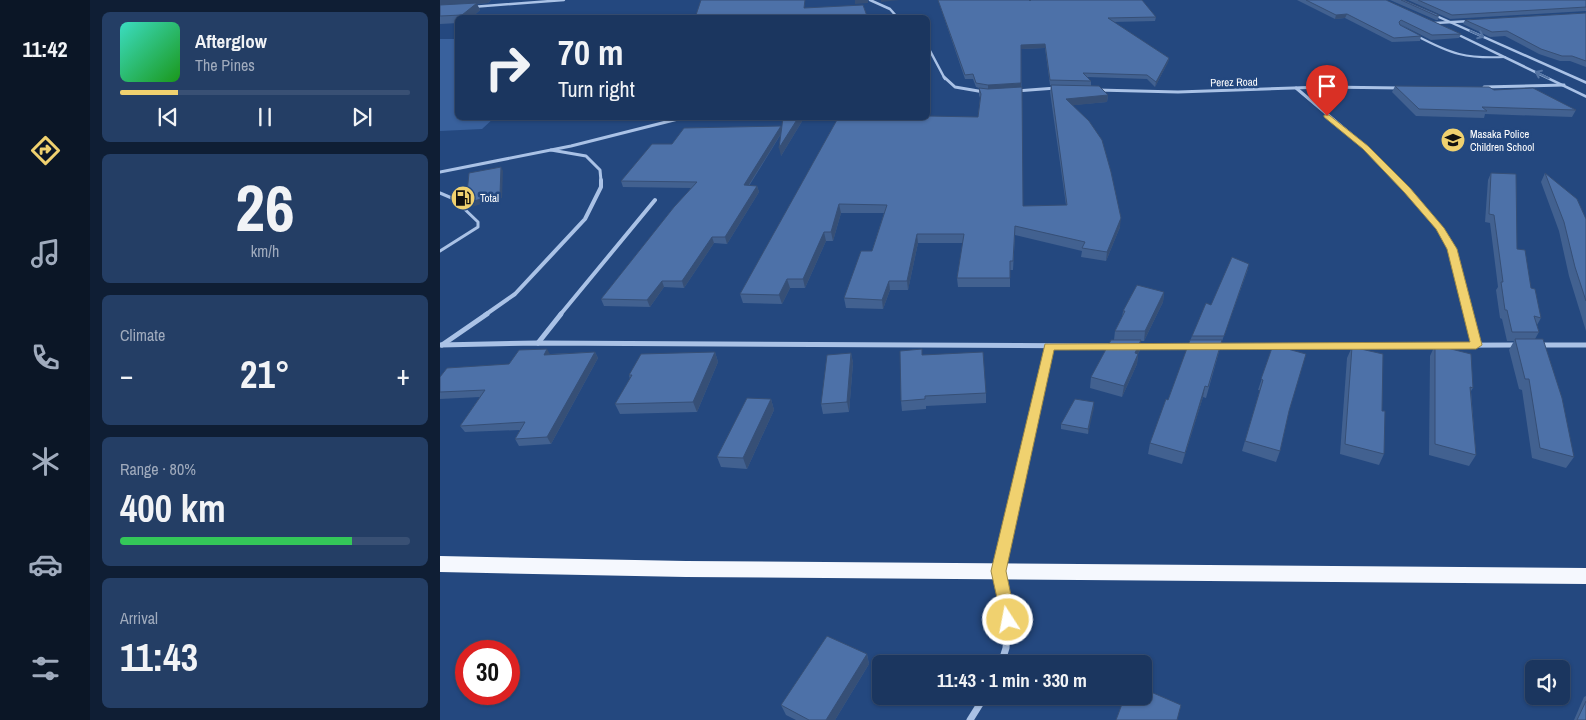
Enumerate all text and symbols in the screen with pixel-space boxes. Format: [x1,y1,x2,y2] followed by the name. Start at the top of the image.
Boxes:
[195,28,267,54] text: Afterglow
[558,29,623,76] text: 70 m
[1469,29,1484,39] one-way arrow
[22,34,68,64] text: 11:42
[475,35,540,100] icon: right
[195,54,255,76] text: The Pines
[1306,65,1348,116] pin
[1535,70,1550,80] one-way arrow
[1313,72,1341,100] icon: arrive
[558,74,635,104] text: Turn right
[1210,75,1258,89] street label: Perez Road
[154,103,182,131] icon: previous
[251,103,279,131] icon: pause
[348,103,376,131] icon: next
[1440,127,1466,153] school or university icon: Masaka Police Children School
[1470,127,1534,154] place label: Masaka Police Children School
[28,133,63,168] icon: directions
[235,164,295,251] text: 26
[450,185,476,211] fuel station icon: Total
[480,191,499,205] place label: Total
[28,236,63,271] icon: music
[251,240,279,262] text: km/h
[120,324,165,346] text: Climate
[28,340,63,375] icon: phone
[240,349,290,400] text: 21°
[120,356,133,394] text: −
[397,356,410,394] text: +
[28,444,63,479] icon: climate
[120,458,196,480] text: Range · 80%
[120,483,226,534] text: 400 km
[28,547,63,582] icon: car
[981,593,1033,645] position arrow
[120,607,158,629] text: Arrival
[120,632,198,683] text: 11:43
[455,640,520,705] speed limit sign: 30
[28,651,63,686] icon: filters
[1525,660,1570,705] map controls
[1525,660,1570,705] button: sound
[937,667,1087,693] text: 11:43 · 1 min · 330 m

